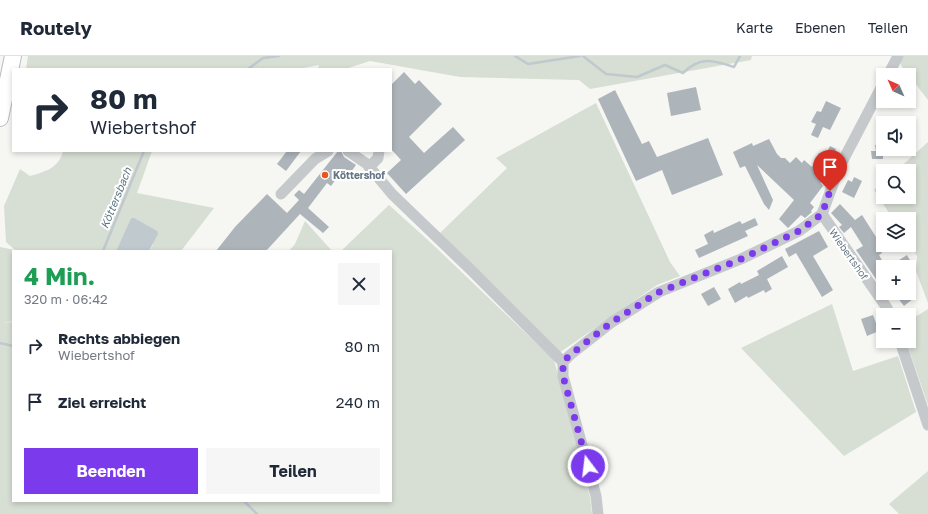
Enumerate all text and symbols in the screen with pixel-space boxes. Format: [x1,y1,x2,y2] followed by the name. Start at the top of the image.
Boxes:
[20,16,92,39] text: Routely
[736,19,773,36] text: Karte
[795,19,846,36] text: Ebenen
[868,19,908,36] text: Teilen
[876,68,916,108] north arrow
[876,68,916,348] map controls
[90,82,158,115] text: 80 m
[24,84,76,136] icon: right
[90,116,196,138] text: Wiebertshof
[876,116,916,156] button: sound
[813,150,847,191] pin
[819,156,841,178] icon: arrive
[97,164,134,230] water label: Köttersbach
[876,164,916,204] button: search
[333,169,385,181] place label: Köttershof
[320,170,330,180] marker: Köttershof
[876,212,916,252] button: layers
[827,226,871,282] street label: Wiebertshof
[876,260,916,300] button: +
[24,261,95,290] text: 4 Min.
[338,263,380,305] button: close
[24,291,108,307] text: 320 m · 06:42
[876,308,916,348] button: −
[58,329,180,347] text: Rechts abbiegen
[24,335,46,357] icon: right
[345,337,380,355] text: 80 m
[58,347,135,363] text: Wiebertshof
[24,391,46,413] icon: arrive
[58,393,146,411] text: Ziel erreicht
[336,393,380,411] text: 240 m
[567,445,609,487] position arrow
[24,448,198,494] button: Beenden
[206,448,380,494] button: Teilen

